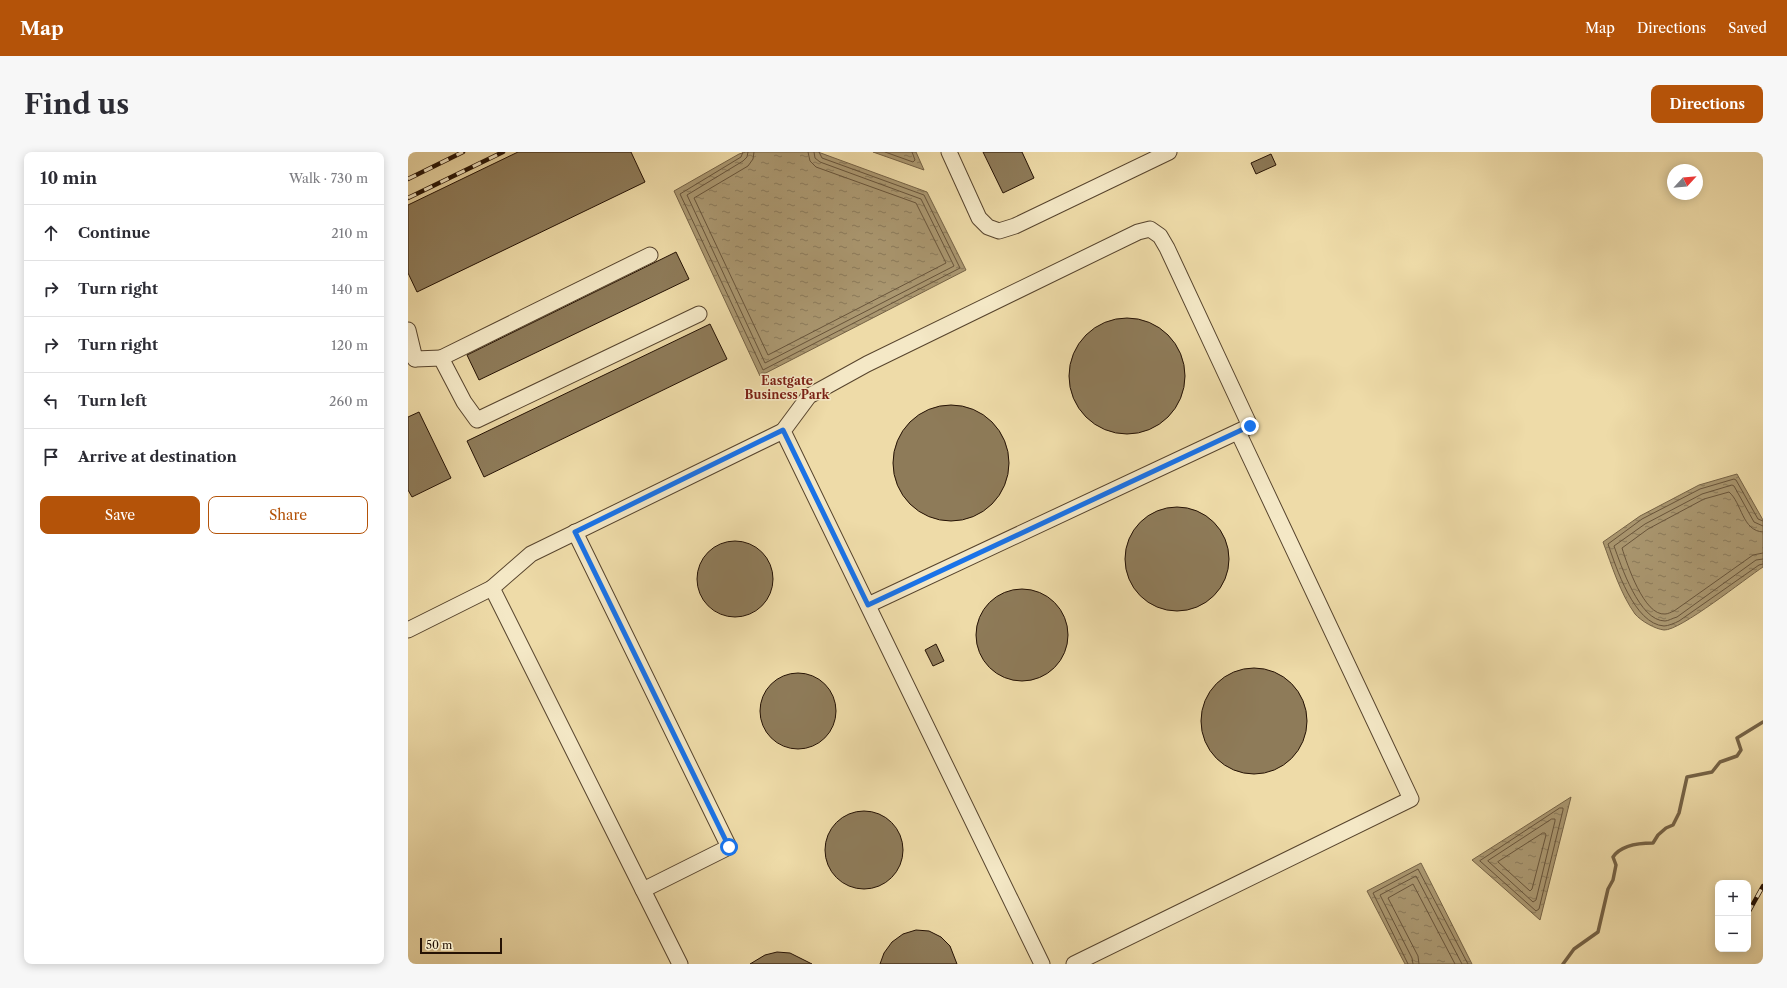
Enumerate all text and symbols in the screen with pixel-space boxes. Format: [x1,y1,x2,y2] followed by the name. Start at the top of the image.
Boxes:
[20,17,64,40] text: Map
[1585,19,1615,37] text: Map
[1637,19,1706,37] text: Directions
[1728,19,1767,37] text: Saved
[1651,85,1763,123] button: Directions
[24,87,129,121] text: Find us
[1667,164,1703,200] north arrow
[40,168,97,188] text: 10 min
[289,170,368,186] text: Walk · 730 m
[40,222,62,244] icon: ahead
[78,223,150,242] text: Continue
[331,225,368,241] text: 210 m
[40,278,62,300] icon: right
[78,279,158,298] text: Turn right
[331,281,368,297] text: 140 m
[40,334,62,356] icon: right
[78,335,158,354] text: Turn right
[331,337,368,353] text: 120 m
[745,373,831,402] district label: Eastgate Business Park
[40,390,62,412] icon: left
[78,391,147,410] text: Turn left
[329,393,368,409] text: 260 m
[1241,417,1259,435] route end
[40,446,62,468] icon: arrive
[78,447,237,466] text: Arrive at destination
[40,496,200,534] button: Save
[208,496,368,534] button: Share
[720,838,738,856] route start
[1715,880,1751,952] map controls
[1715,880,1751,916] button: +
[1715,916,1751,952] button: −
[420,936,502,955] scale bar
[426,938,452,952] text: 50 m

